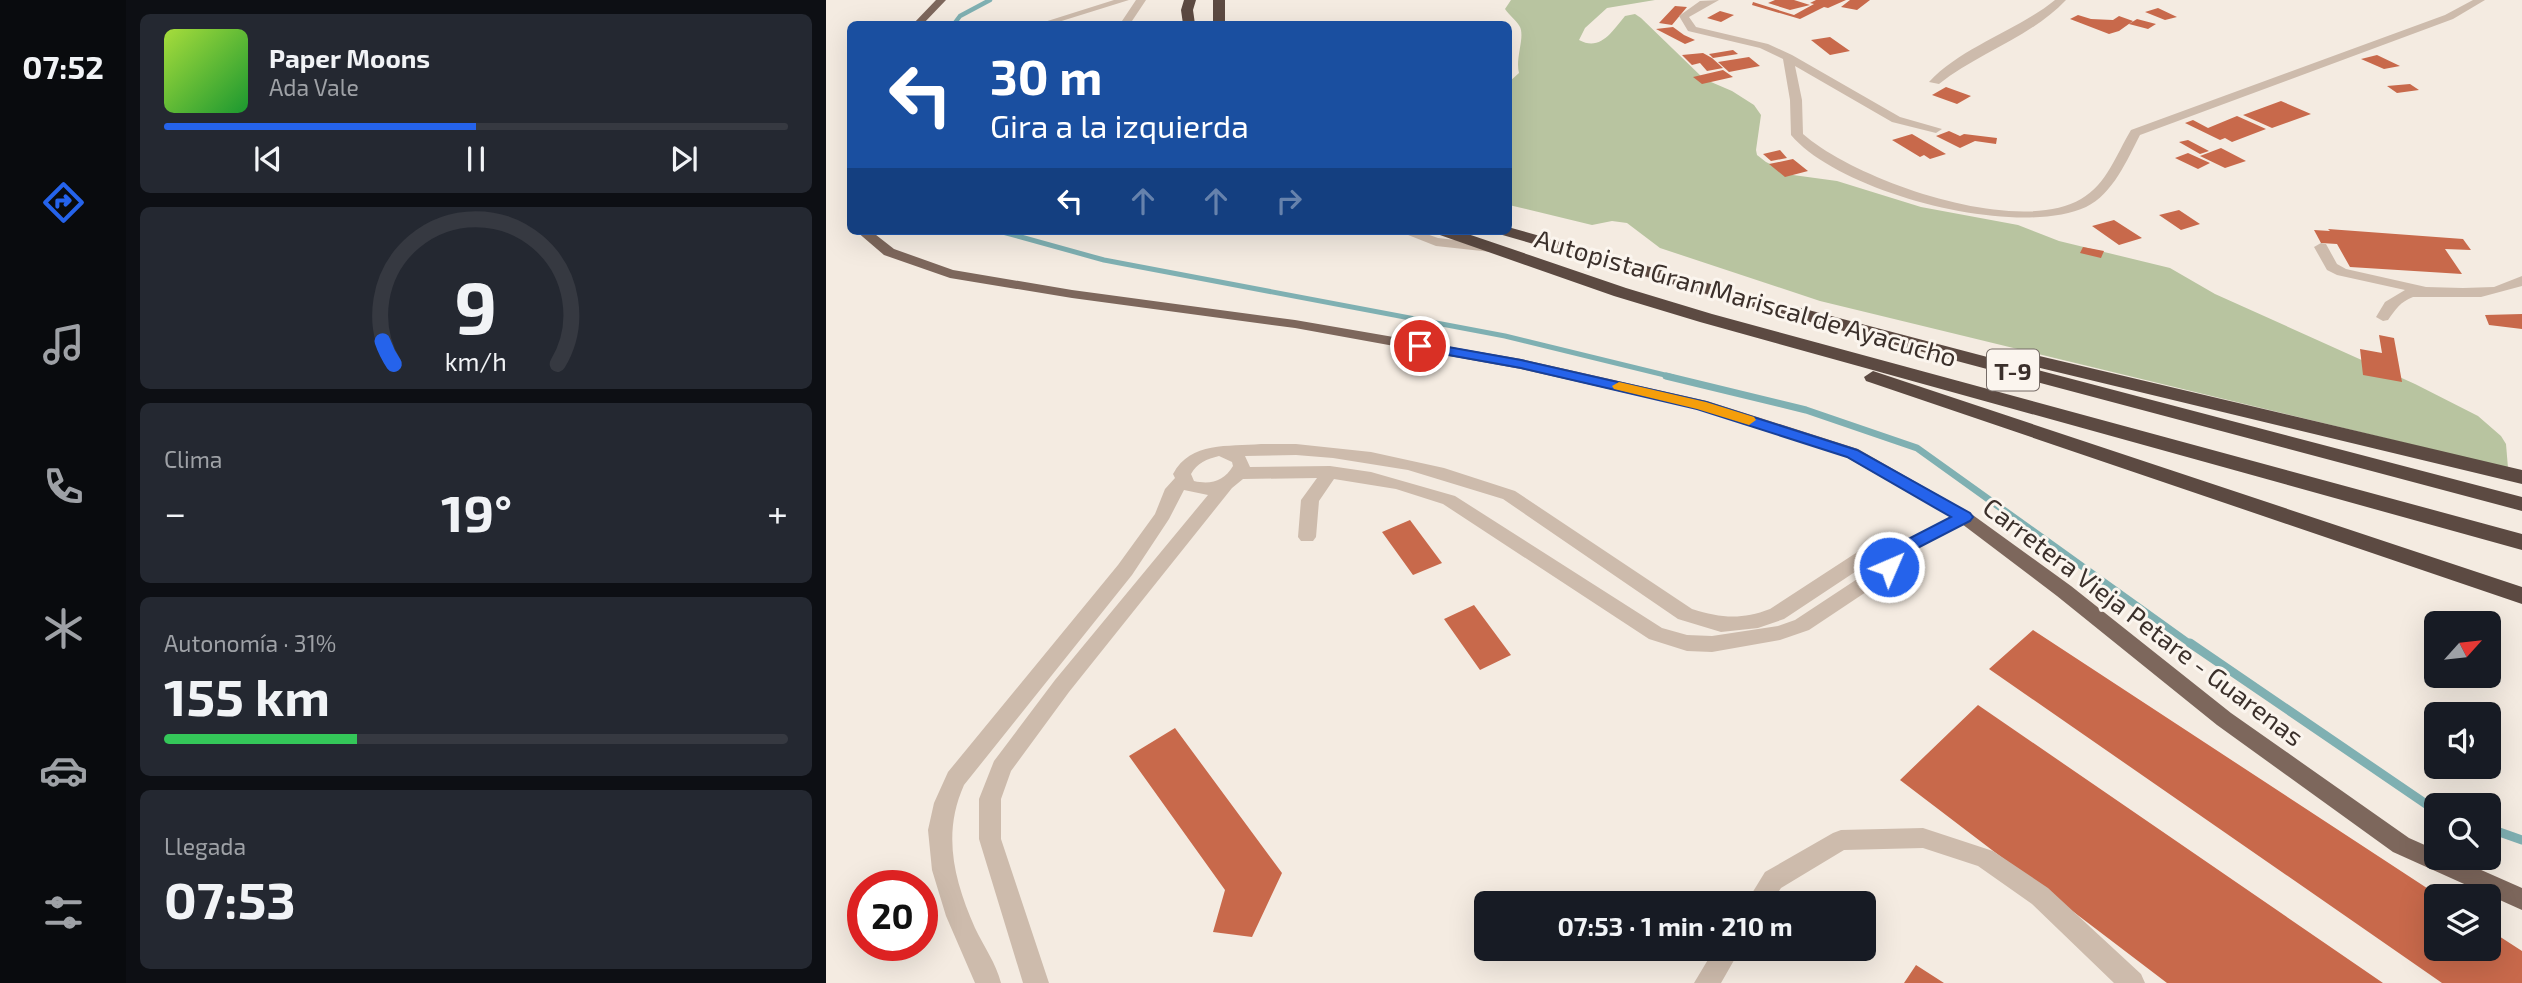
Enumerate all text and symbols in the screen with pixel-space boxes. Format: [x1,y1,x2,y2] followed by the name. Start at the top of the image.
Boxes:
[269,42,430,73] text: Paper Moons
[990,46,1102,105] text: 30 m
[22,47,104,85] text: 07:52
[875,49,966,140] icon: left
[269,73,359,101] text: Ada Vale
[990,106,1249,144] text: Gira a la izquierda
[249,140,287,178] icon: previous
[457,140,495,178] icon: pause
[665,140,703,178] icon: next
[39,178,88,227] icon: directions
[1051,182,1089,220] icon: left
[1124,182,1162,220] icon: ahead
[1197,182,1235,220] icon: ahead
[1270,182,1308,220] icon: right
[1532,222,1960,372] street label: Autopista Gran Mariscal de Ayacucho
[455,262,497,350] text: 9
[1390,316,1450,376] pin
[39,320,88,369] icon: music
[1401,327,1439,365] icon: arrive
[445,346,507,376] text: km/h
[1987,349,2039,390] road number: T-9
[164,445,222,473] text: Clima
[39,462,88,511] icon: phone
[441,480,512,542] text: 19°
[164,489,186,535] text: −
[767,489,788,535] text: +
[1978,490,2310,752] street label: Carretera Vieja Petare - Guarenas
[1852,530,1926,604] position arrow
[39,604,88,653] icon: climate
[2424,611,2501,688] north arrow
[2424,611,2501,961] map controls
[164,629,336,657] text: Autonomía · 31%
[164,664,330,726] text: 155 km
[2424,702,2501,779] button: sound
[39,746,88,795] icon: car
[2424,793,2501,870] button: search
[164,832,246,860] text: Llegada
[164,867,296,929] text: 07:53
[847,870,938,961] speed limit sign: 20
[2424,884,2501,961] button: layers
[39,888,88,937] icon: filters
[1557,910,1793,941] text: 07:53 · 1 min · 210 m

